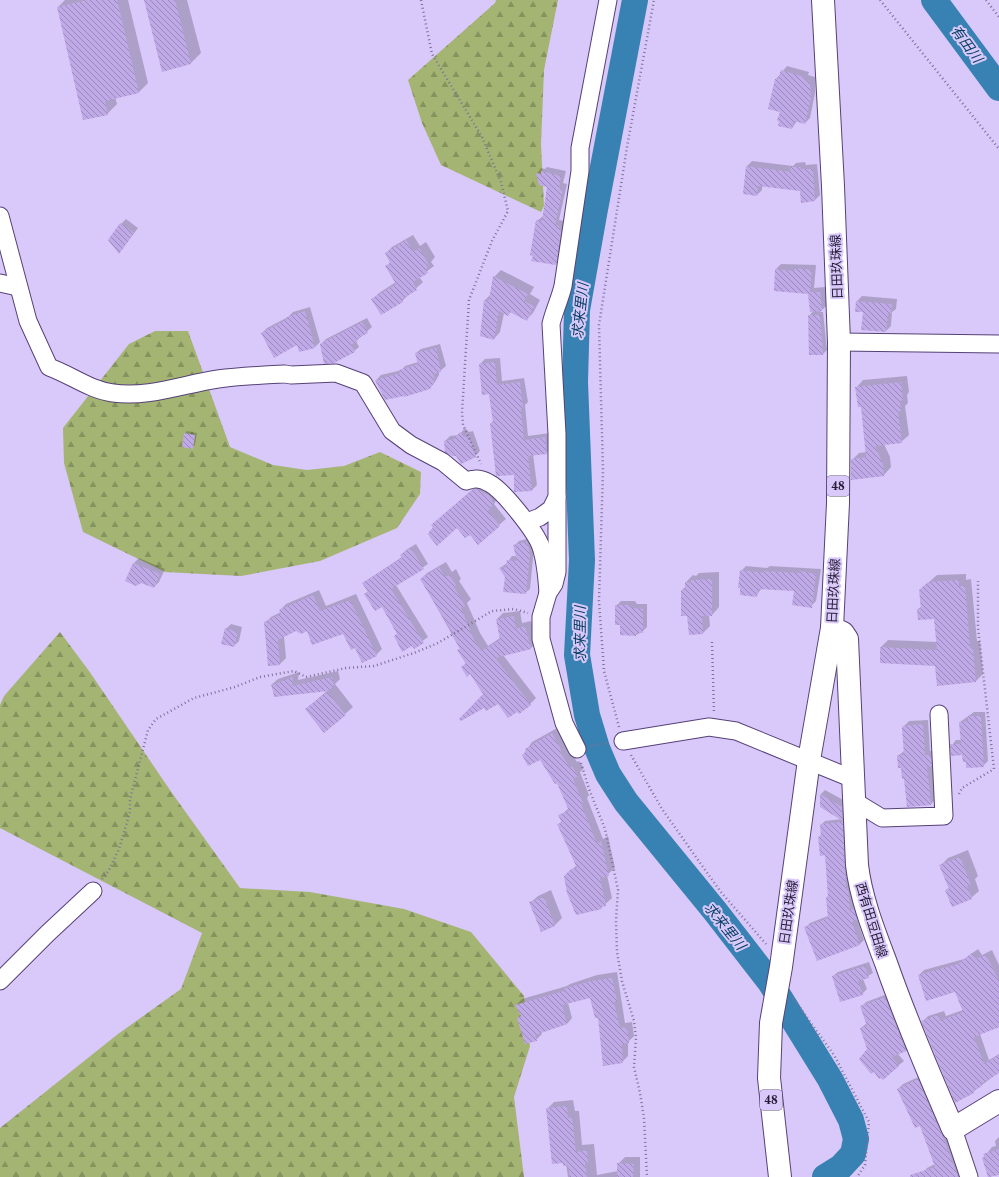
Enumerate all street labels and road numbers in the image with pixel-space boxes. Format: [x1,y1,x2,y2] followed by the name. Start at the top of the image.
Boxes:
[826,234,848,300] street label: 日田玖珠線
[827,476,849,496] road number: 48
[822,558,846,624] street label: 日田玖珠線
[775,879,803,946] street label: 日田玖珠線
[850,880,892,961] street label: 西有田豆田線
[760,1090,782,1110] road number: 48

